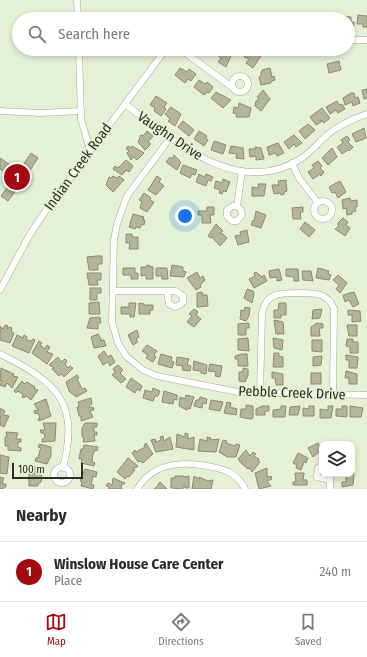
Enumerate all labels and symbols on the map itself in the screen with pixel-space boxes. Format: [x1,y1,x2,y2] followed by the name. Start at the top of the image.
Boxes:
[134,108,206,164] street label: Vaughn Drive
[41,120,115,214] street label: Indian Creek Road
[4,162,30,192] pin: 1
[175,206,195,226] your location
[238,383,346,403] street label: Pebble Creek Drive
[12,461,83,480] scale bar

